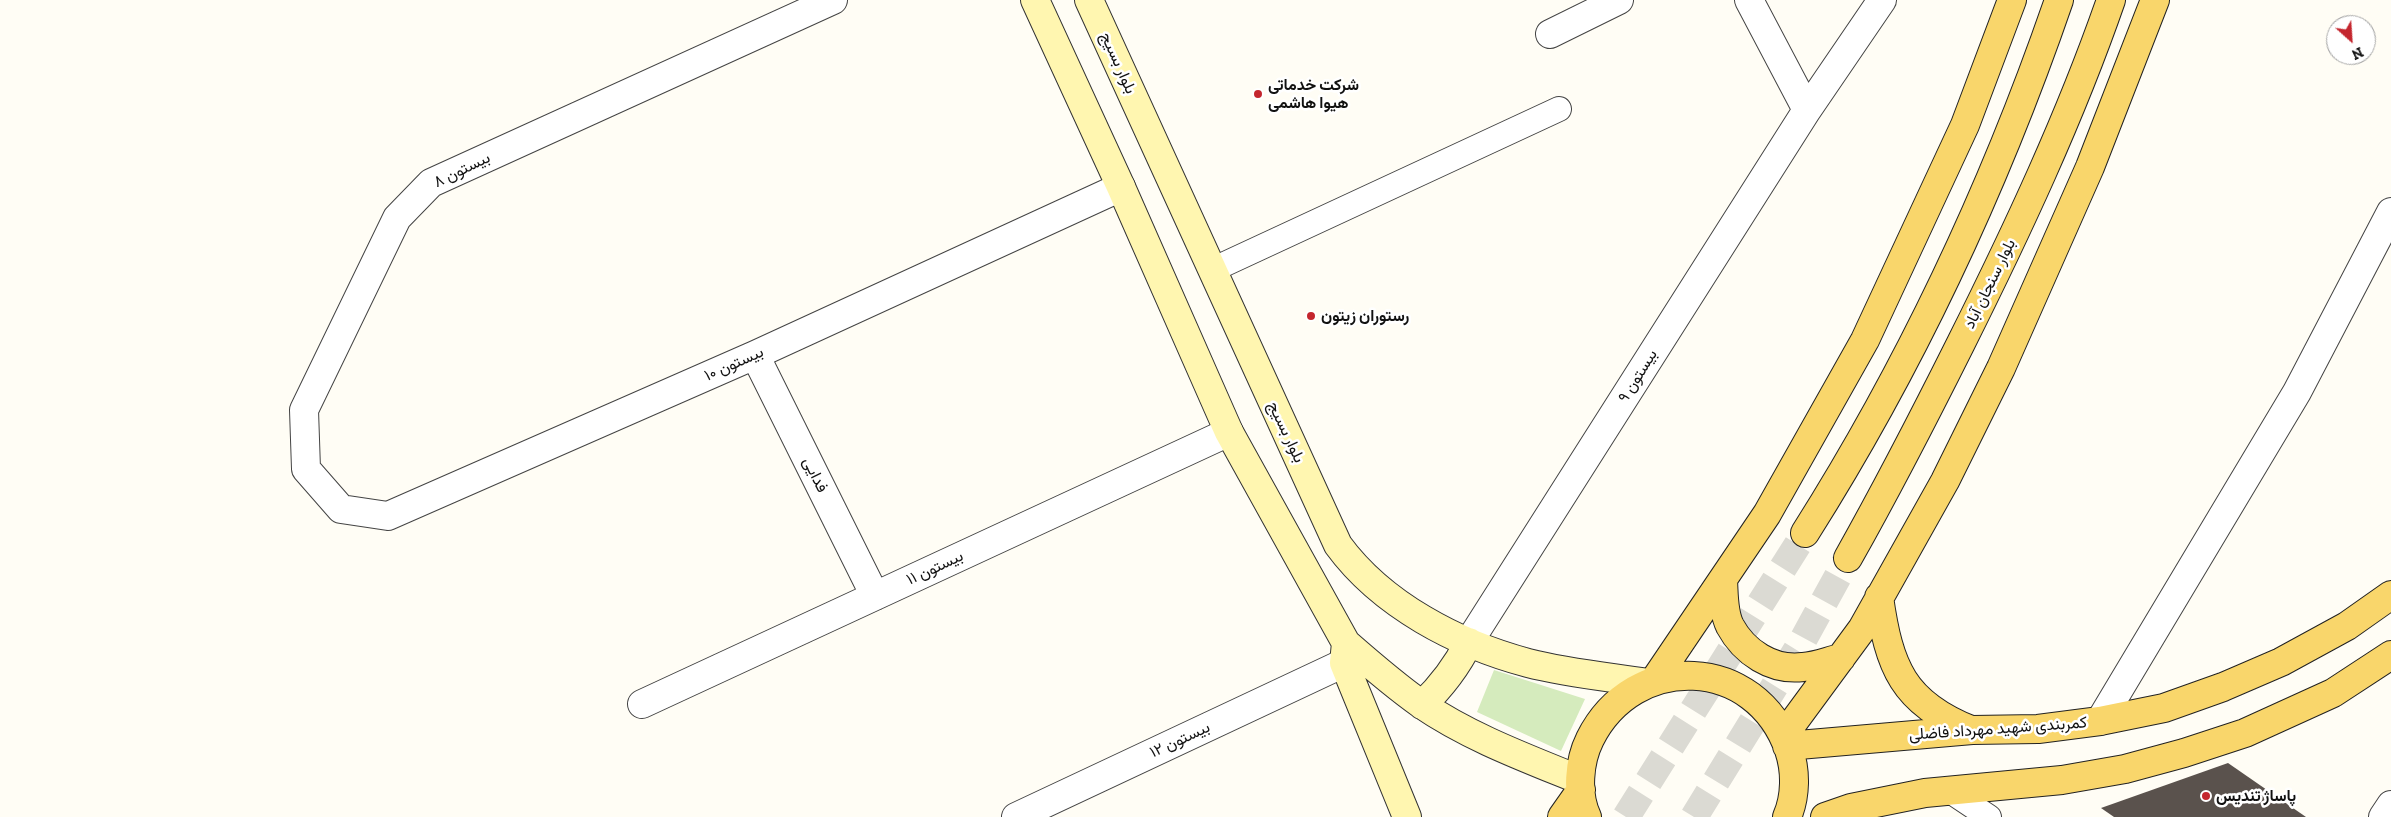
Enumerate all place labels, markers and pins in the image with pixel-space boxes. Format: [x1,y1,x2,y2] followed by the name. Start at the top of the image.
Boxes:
[1268,75,1359,113] place label: شرکت خدماتی هیوا هاشمی
[1252,88,1264,100] marker: شرکت خدماتی هیوا هاشمی
[1321,306,1409,326] place label: رستوران زیتون
[1305,310,1317,322] marker: رستوران زیتون
[2216,786,2296,806] place label: پاساژ تندیس
[2200,790,2212,802] marker: پاساژ تندیس

